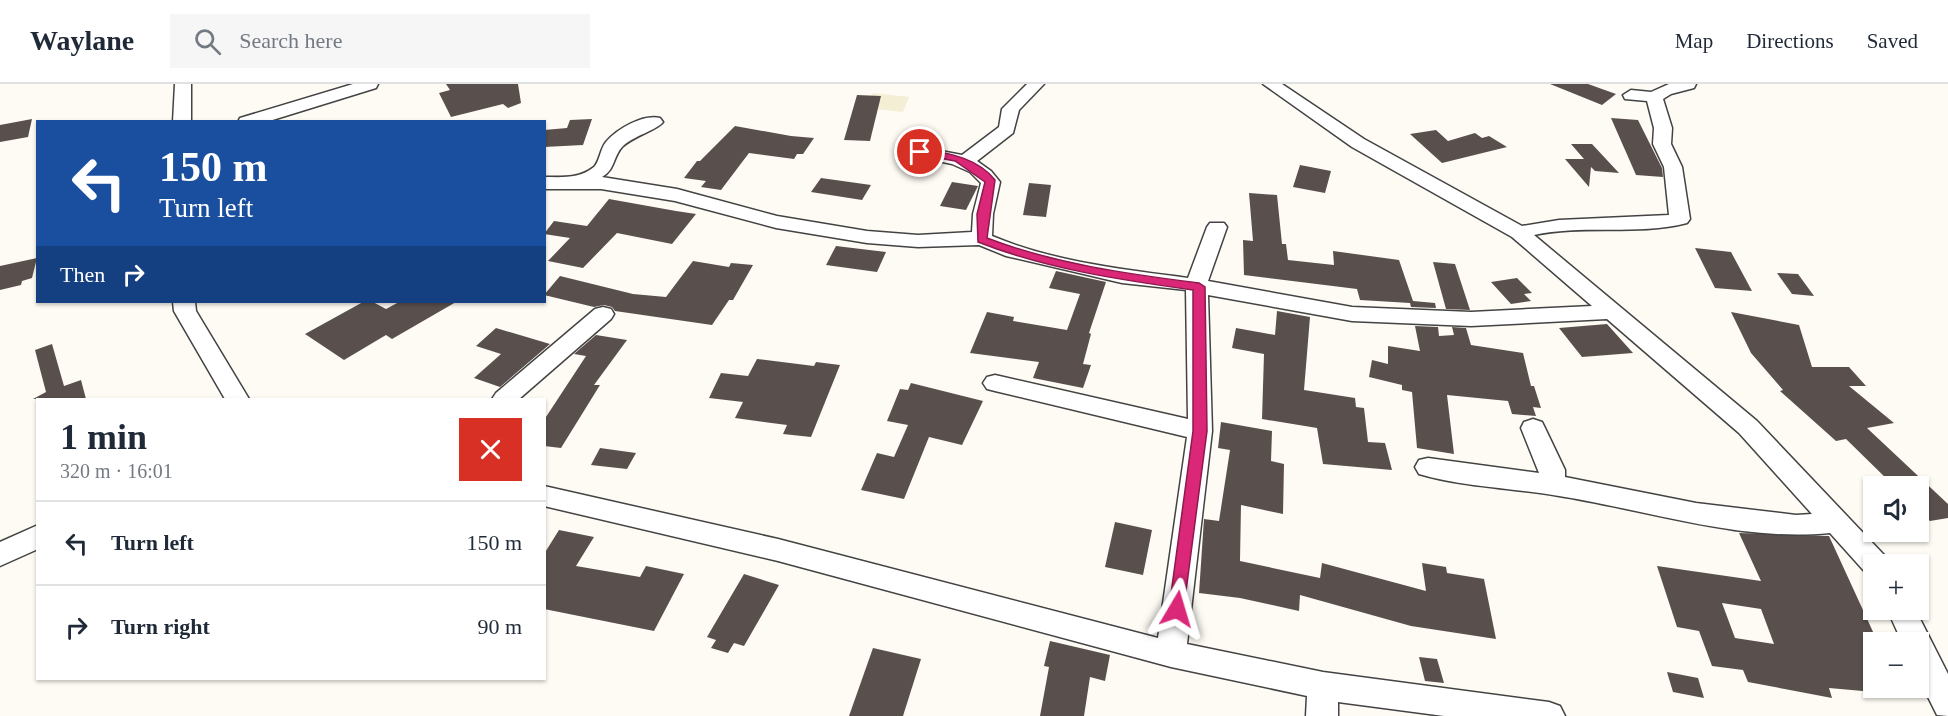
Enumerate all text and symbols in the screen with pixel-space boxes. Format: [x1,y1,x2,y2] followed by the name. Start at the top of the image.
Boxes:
[170,14,590,68] search box
[30,25,134,56] text: Waylane
[191,25,224,58] icon: search
[239,28,342,53] text: Search here
[1675,29,1713,53] text: Map
[1746,29,1834,53] text: Directions
[1867,29,1918,53] text: Saved
[894,126,945,177] pin
[903,135,936,168] icon: arrive
[60,144,138,222] icon: left
[159,144,268,190] text: 150 m
[159,193,253,223] text: Turn left
[117,258,150,291] icon: right
[60,262,105,287] text: Then
[60,417,147,457] text: 1 min
[459,418,522,481] button: close
[60,460,173,482] text: 320 m · 16:01
[1863,476,1929,698] map controls
[1863,476,1929,542] button: sound
[60,527,93,560] icon: left
[111,530,194,555] text: Turn left
[466,530,522,555] text: 150 m
[1863,554,1929,620] button: +
[1145,577,1209,641] position arrow
[60,611,93,644] icon: right
[111,614,210,639] text: Turn right
[477,614,522,639] text: 90 m
[1863,632,1929,698] button: −

